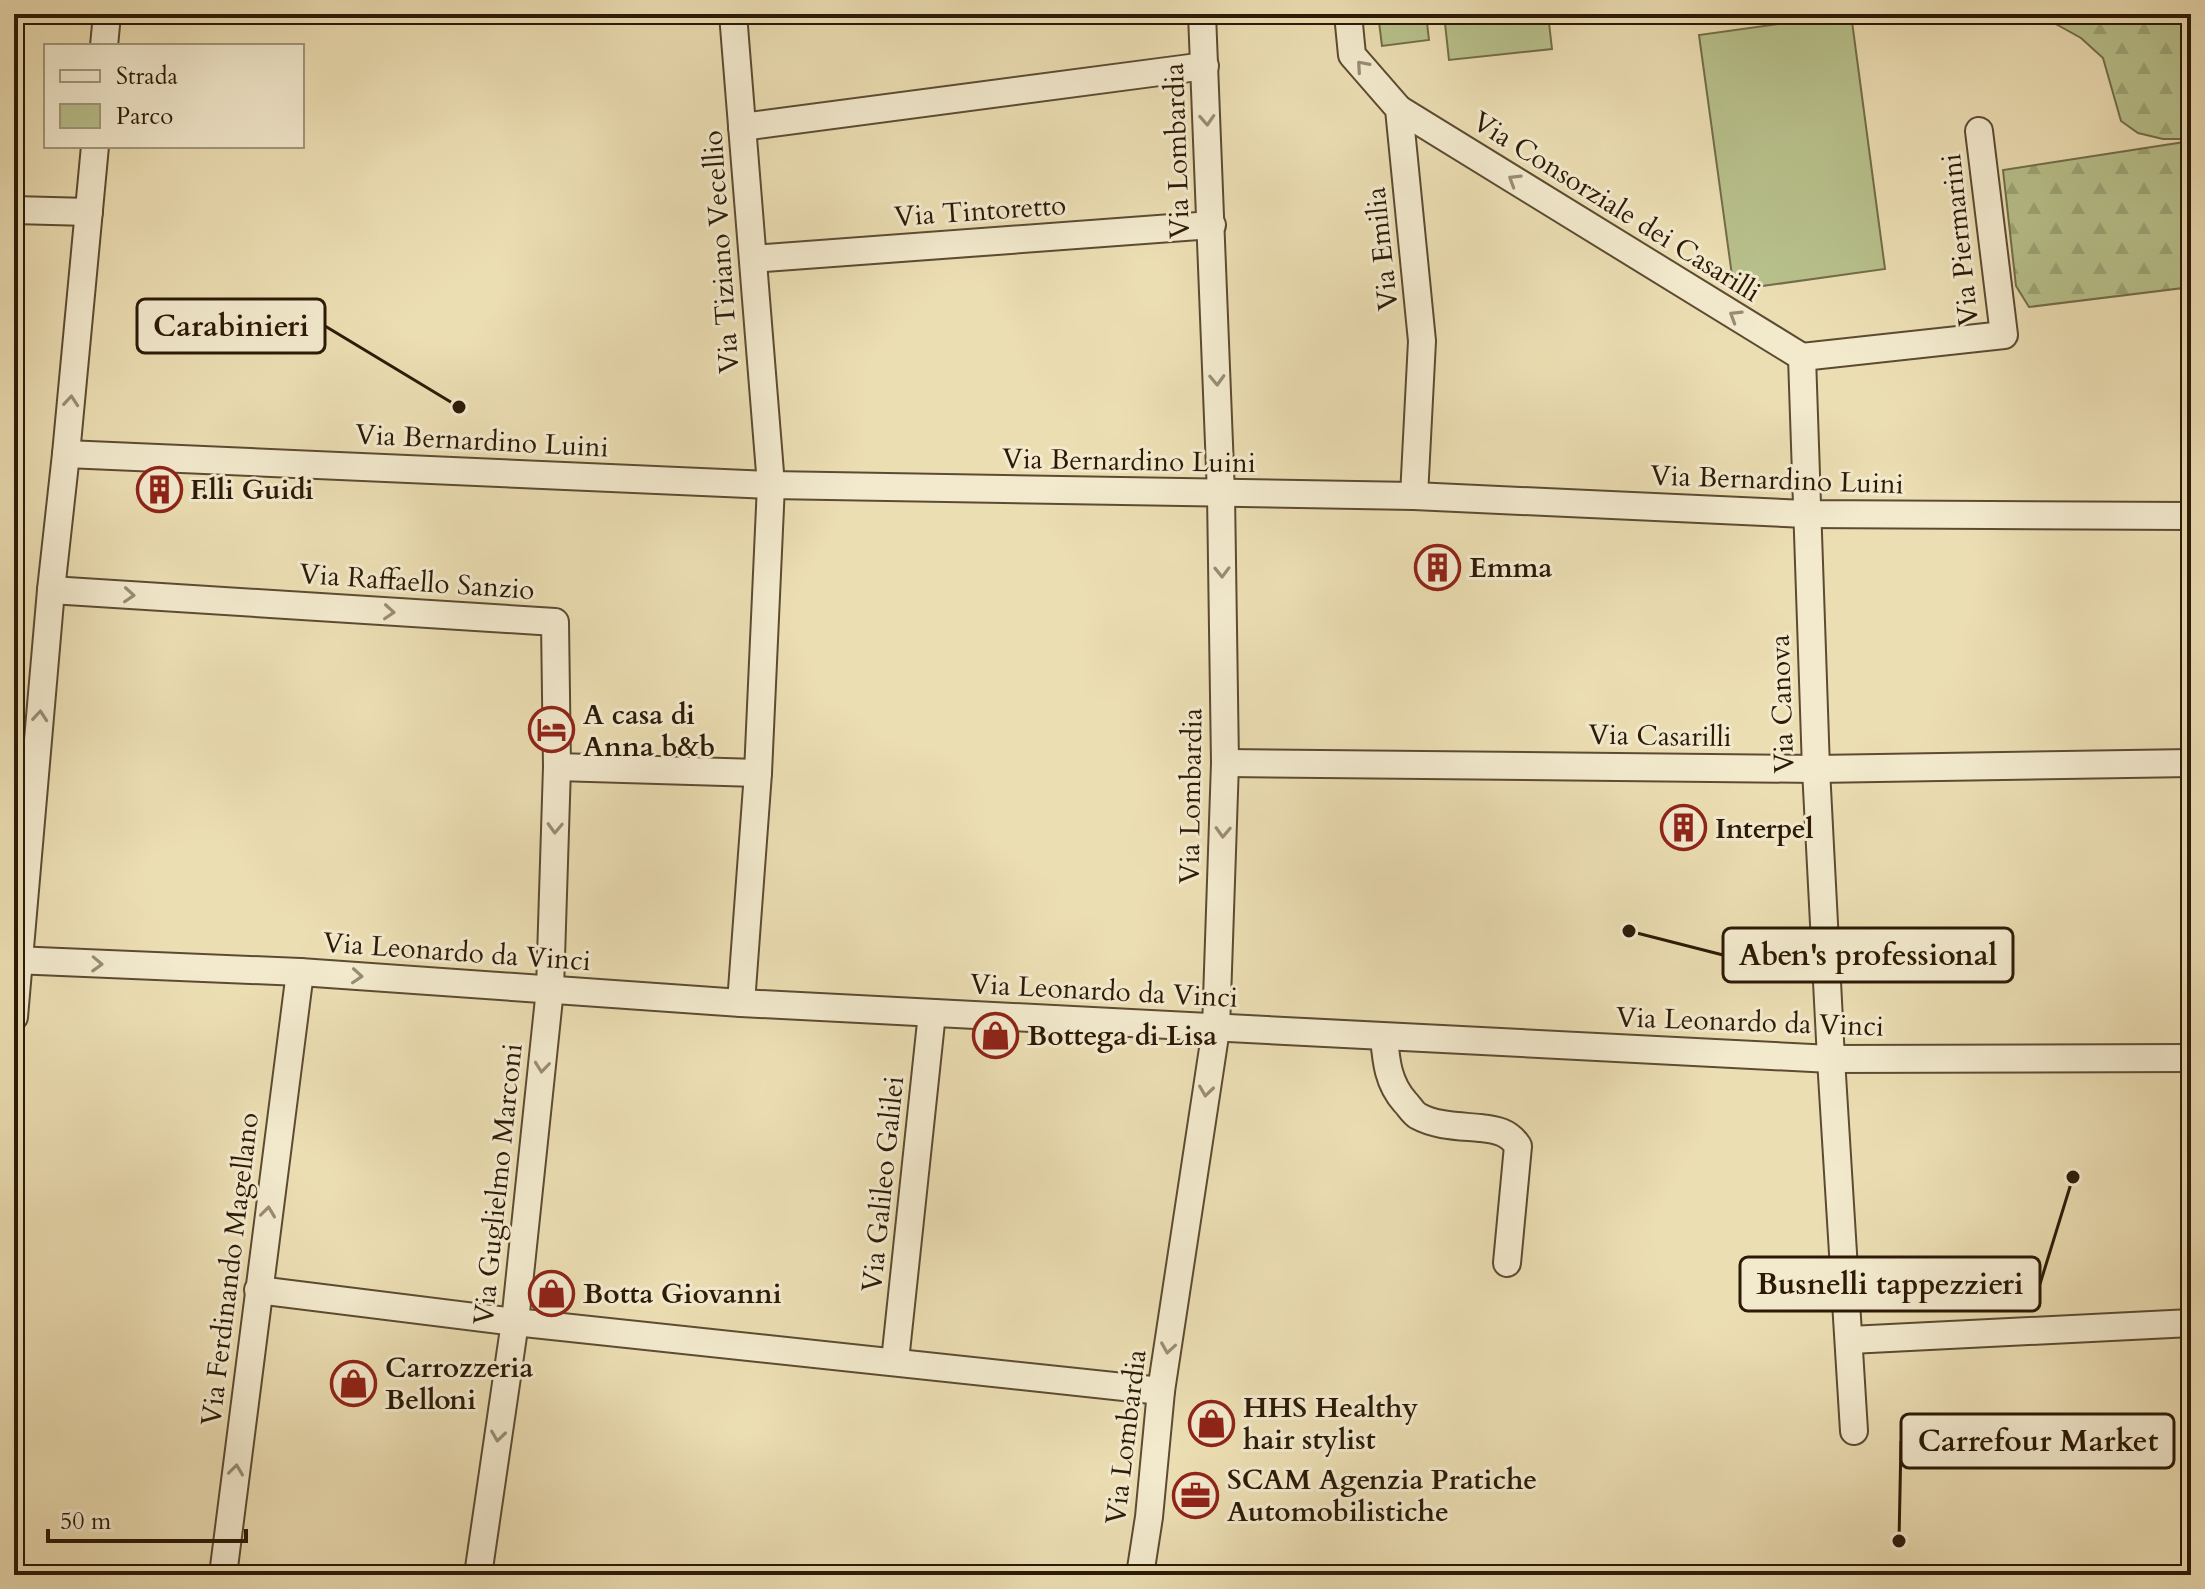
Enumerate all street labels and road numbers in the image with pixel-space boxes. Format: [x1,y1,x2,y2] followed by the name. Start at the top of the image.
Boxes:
[1155,62,1199,240] street label: Via Lombardia
[1465,102,1768,311] street label: Via Consorziale dei Casarilli
[694,129,748,375] street label: Via Tiziano Vecellio
[1932,152,1988,328] street label: Via Piermarini
[1357,185,1407,313] street label: Via Emilia
[893,186,1067,236] street label: Via Tintoretto
[354,415,610,467] street label: Via Bernardino Luini
[1002,440,1256,482] street label: Via Bernardino Luini
[1650,457,1904,503] street label: Via Bernardino Luini
[298,555,536,609] street label: Via Raffaello Sanzio
[1761,634,1803,774] street label: Via Canova
[1170,708,1212,884] street label: Via Lombardia
[1588,716,1732,756] street label: Via Casarilli
[322,924,592,980] street label: Via Leonardo da Vinci
[969,965,1239,1017] street label: Via Leonardo da Vinci
[1615,998,1885,1046] street label: Via Leonardo da Vinci
[464,1041,532,1327] street label: Via Guglielmo Marconi
[853,1074,913,1294] street label: Via Galileo Galilei
[192,1110,268,1428] street label: Via Ferdinando Magellano
[1096,1347,1156,1527] street label: Via Lombardia

